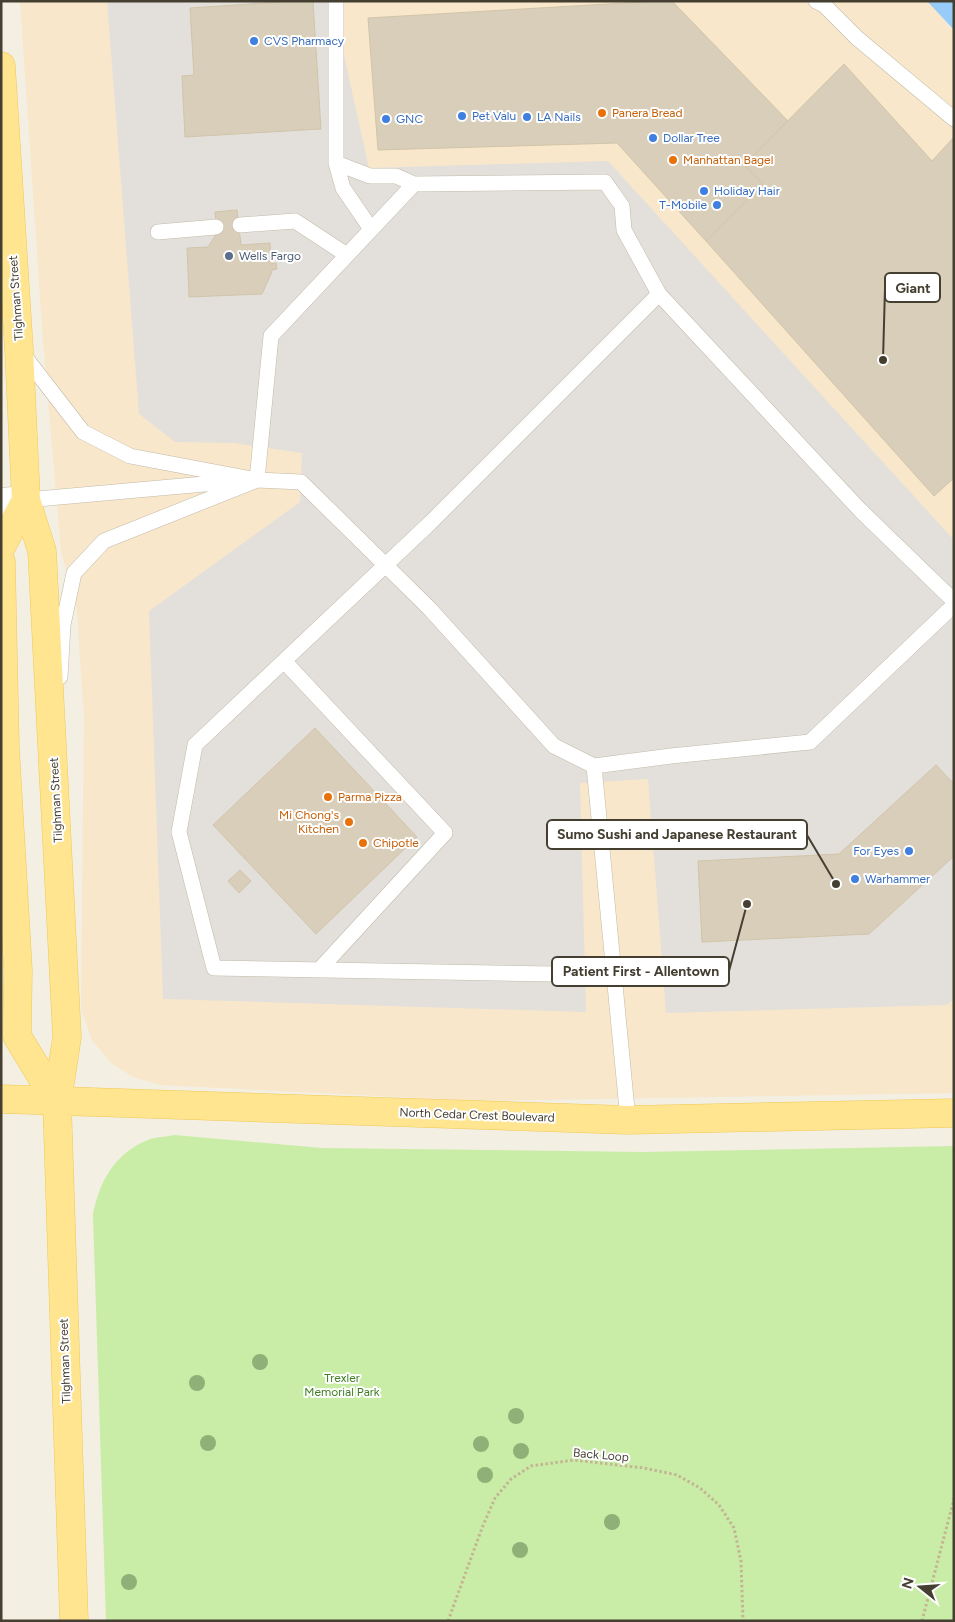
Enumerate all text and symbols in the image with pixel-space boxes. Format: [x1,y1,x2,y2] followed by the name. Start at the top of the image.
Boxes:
[264,34,345,48] place label: CVS Pharmacy
[248,35,260,47] marker: CVS Pharmacy
[612,106,682,120] place label: Panera Bread
[596,107,608,119] marker: Panera Bread
[472,109,516,123] place label: Pet Valu
[456,110,468,122] marker: Pet Valu
[537,110,581,124] place label: LA Nails
[521,111,533,123] marker: LA Nails
[396,112,423,126] place label: GNC
[380,113,392,125] marker: GNC
[663,131,720,145] place label: Dollar Tree
[647,132,659,144] marker: Dollar Tree
[683,153,773,167] place label: Manhattan Bagel
[667,154,679,166] marker: Manhattan Bagel
[714,184,780,198] place label: Holiday Hair
[698,185,710,197] marker: Holiday Hair
[659,198,707,212] place label: T-Mobile
[711,199,723,211] marker: T-Mobile
[239,249,301,263] place label: Wells Fargo
[223,250,235,262] marker: Wells Fargo
[6,254,26,341] street label: Tilghman Street
[885,273,940,302] callout: Giant
[895,280,931,297] text: Giant
[47,757,65,843] street label: Tilghman Street
[338,790,402,804] place label: Parma Pizza
[322,791,334,803] marker: Parma Pizza
[279,808,339,836] place label: Mi Chong's Kitchen
[343,816,355,828] marker: Mi Chong's Kitchen
[547,820,807,849] callout: Sumo Sushi and Japanese Restaurant
[557,826,797,843] text: Sumo Sushi and Japanese Restaurant
[373,836,419,850] place label: Chipotle
[357,837,369,849] marker: Chipotle
[853,844,899,858] place label: For Eyes
[903,845,915,857] marker: For Eyes
[865,872,930,886] place label: Warhammer
[849,873,861,885] marker: Warhammer
[552,957,729,986] callout: Patient First - Allentown
[563,963,719,980] text: Patient First - Allentown
[399,1105,555,1125] street label: North Cedar Crest Boulevard
[56,1318,73,1404] street label: Tilghman Street
[304,1371,380,1399] park label: Trexler Memorial Park
[573,1446,629,1464] street label: Back Loop
[895,1562,945,1612] north arrow
[898,1576,918,1591] text: N

